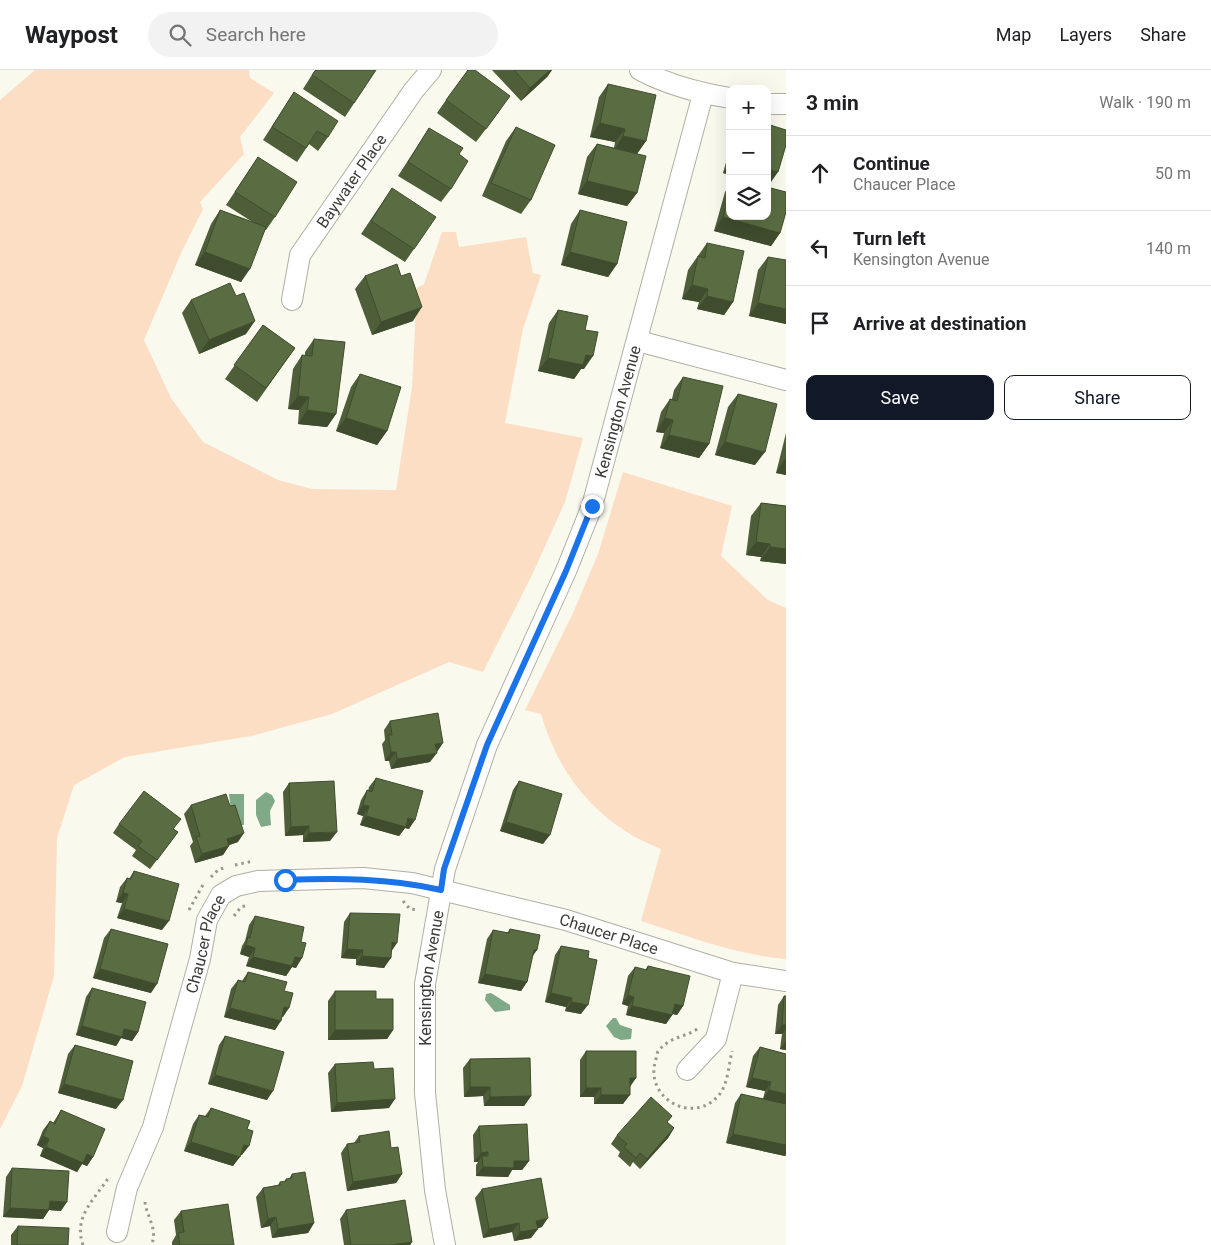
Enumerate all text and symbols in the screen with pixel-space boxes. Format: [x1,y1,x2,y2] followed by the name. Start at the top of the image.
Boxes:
[148,12,498,57] search box
[25,21,118,49] text: Waypost
[166,21,194,49] icon: search
[206,23,306,46] text: Search here
[996,24,1031,45] text: Map
[1059,24,1112,45] text: Layers
[1140,24,1186,45] text: Share
[726,85,771,220] map controls
[726,85,771,130] button: +
[806,91,859,115] text: 3 min
[1099,93,1191,112] text: Walk · 190 m
[312,130,390,231] street label: Baywater Place
[726,130,771,175] button: −
[853,152,930,175] text: Continue
[806,159,834,187] icon: ahead
[1155,164,1191,183] text: 50 m
[726,175,771,220] button: layers
[853,175,956,194] text: Chaucer Place
[853,227,926,250] text: Turn left
[806,234,834,262] icon: left
[1146,239,1191,258] text: 140 m
[853,250,989,269] text: Kensington Avenue
[806,309,834,337] icon: arrive
[853,312,1026,335] text: Arrive at destination
[591,343,644,480] street label: Kensington Avenue
[806,375,994,420] button: Save
[1004,375,1191,420] button: Share
[581,495,604,518] route end
[274,869,297,892] route start
[181,891,229,995] street label: Chaucer Place
[416,909,447,1046] street label: Kensington Avenue
[558,909,661,958] street label: Chaucer Place

